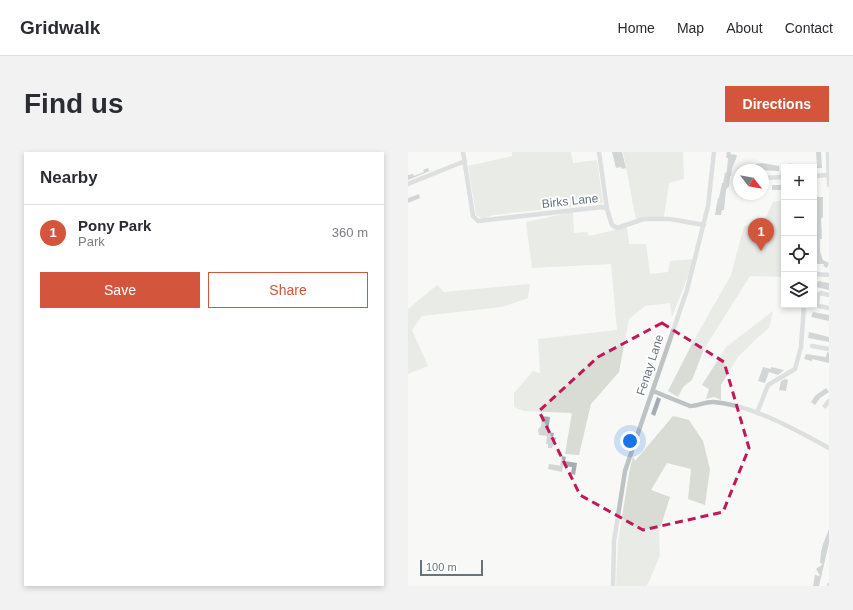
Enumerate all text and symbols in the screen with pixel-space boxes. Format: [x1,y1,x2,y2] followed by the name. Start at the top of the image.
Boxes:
[20,17,100,38] text: Gridwalk
[618,20,655,36] text: Home
[677,20,704,36] text: Map
[726,20,763,36] text: About
[785,20,833,36] text: Contact
[725,86,829,122] button: Directions
[24,88,124,119] text: Find us
[733,164,769,200] north arrow
[781,164,817,308] map controls
[781,164,817,200] button: +
[40,168,98,187] text: Nearby
[541,191,599,211] street label: Birks Lane
[781,200,817,236] button: −
[78,217,151,234] text: Pony Park
[748,218,774,251] pin: 1
[49,225,57,240] text: 1
[332,225,368,240] text: 360 m
[78,234,105,249] text: Park
[781,236,817,272] button: locate
[40,272,200,308] button: Save
[208,272,368,308] button: Share
[781,272,817,308] button: layers
[634,332,667,397] street label: Fenay Lane
[620,431,640,451] your location
[420,558,483,577] scale bar
[426,561,457,573] text: 100 m

